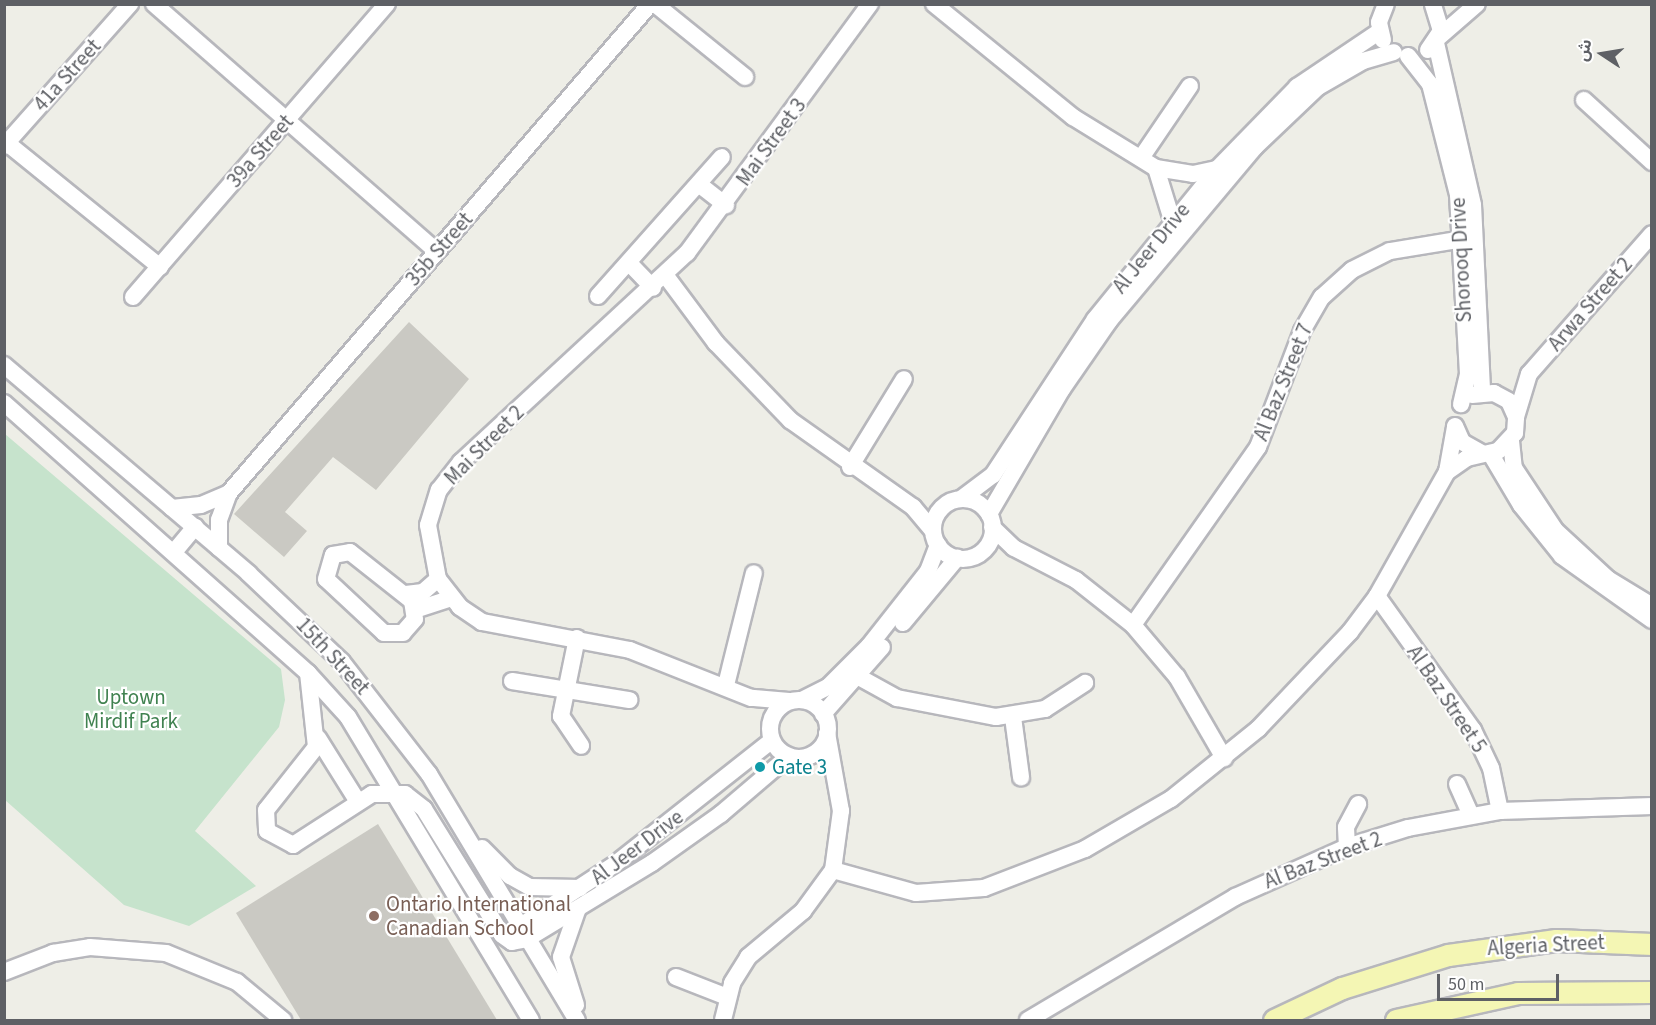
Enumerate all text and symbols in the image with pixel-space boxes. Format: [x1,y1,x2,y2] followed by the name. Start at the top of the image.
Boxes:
[1572,24,1632,84] north arrow
[28,34,106,116] street label: 41a Street
[1571,37,1597,63] text: ش
[731,93,811,191] street label: Mai Street 3
[222,109,298,193] street label: 39a Street
[1445,197,1477,323] street label: Shorooq Drive
[1107,198,1195,298] street label: Al Jeer Drive
[400,207,478,291] street label: 35b Street
[1542,252,1638,356] street label: Arwa Street 2
[1248,320,1318,444] street label: Al Baz Street 7
[439,400,529,490] street label: Mai Street 2
[291,612,375,700] street label: 15th Street
[1402,640,1492,758] street label: Al Baz Street 5
[84,684,178,734] park label: Uptown Mirdif Park
[772,754,827,780] place label: Gate 3
[753,760,767,774] marker: Gate 3
[586,804,688,890] street label: Al Jeer Drive
[1260,826,1386,894] street label: Al Baz Street 2
[386,891,571,941] place label: Ontario International Canadian School
[367,909,381,923] marker: Ontario International Canadian School
[1487,929,1605,961] street label: Algeria Street
[1440,962,1562,1000] scale bar
[1448,972,1484,997] text: 50 m

